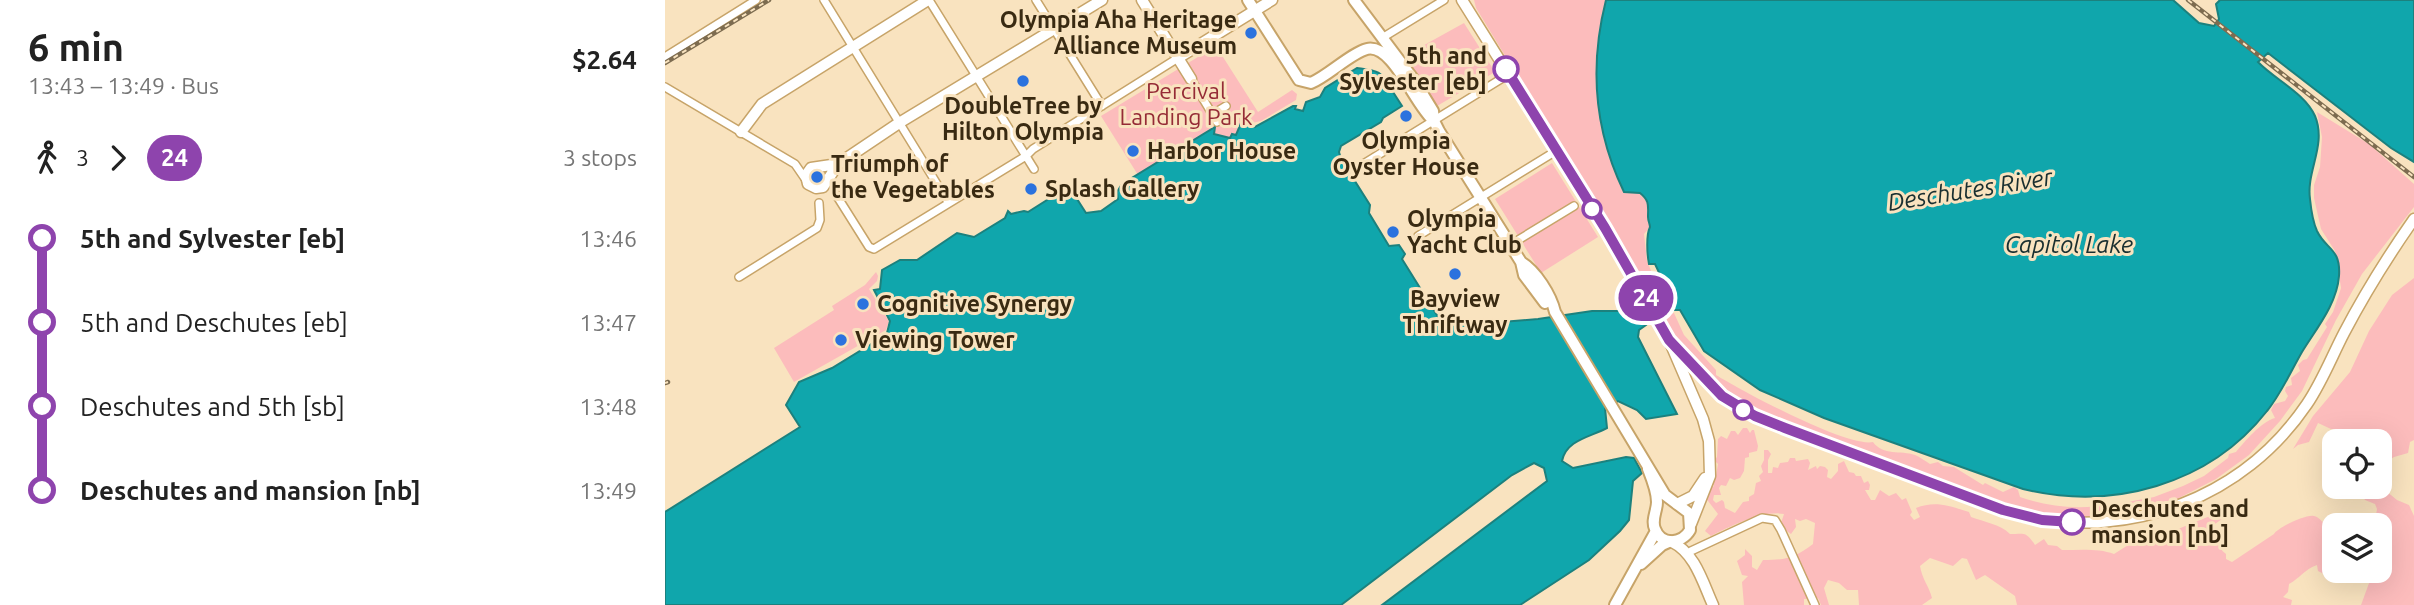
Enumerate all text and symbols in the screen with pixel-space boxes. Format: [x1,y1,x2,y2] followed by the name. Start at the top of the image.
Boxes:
[1000,7,1237,58] place label: Olympia Aha Heritage Alliance Museum
[1243,25,1259,41] marker: Olympia Aha Heritage Alliance Museum
[28,26,124,68] text: 6 min
[1339,43,1487,94] place label: 5th and Sylvester [eb]
[572,45,637,74] text: $2.64
[1493,56,1519,82] marker: 5th and Sylvester [eb]
[28,73,219,98] text: 13:43 – 13:49 · Bus
[1015,73,1031,89] marker: DoubleTree by Hilton Olympia
[1119,78,1253,129] park label: Percival Landing Park
[942,93,1104,144] place label: DoubleTree by Hilton Olympia
[1398,108,1414,124] marker: Olympia Oyster House
[1333,128,1479,179] place label: Olympia Oyster House
[1147,138,1296,163] place label: Harbor House
[28,139,66,177] icon: walk
[99,139,137,177] icon: forward
[1125,143,1141,159] marker: Harbor House
[161,144,188,171] text: 24
[76,145,89,170] text: 3
[563,145,637,170] text: 3 stops
[831,151,995,202] place label: Triumph of the Vegetables
[1885,163,2055,216] water label: Deschutes River
[809,169,825,185] marker: Triumph of the Vegetables
[1045,176,1199,201] place label: Splash Gallery
[1023,181,1039,197] marker: Splash Gallery
[1582,199,1602,219] unlabelled marker
[1407,206,1522,257] place label: Olympia Yacht Club
[80,224,345,253] text: 5th and Sylvester [eb]
[1385,224,1401,240] marker: Olympia Yacht Club
[579,226,637,251] text: 13:46
[2005,231,2133,258] water label: Capitol Lake
[1447,266,1463,282] marker: Bayview Thriftway
[1615,275,1677,321] line badge: 24
[1632,284,1660,311] text: 24
[1403,286,1507,337] place label: Bayview Thriftway
[877,291,1072,316] place label: Cognitive Synergy
[855,296,871,312] marker: Cognitive Synergy
[80,308,348,337] text: 5th and Deschutes [eb]
[579,310,637,335] text: 13:47
[855,327,1015,352] place label: Viewing Tower
[833,332,849,348] marker: Viewing Tower
[80,392,345,421] text: Deschutes and 5th [sb]
[579,394,637,419] text: 13:48
[1733,400,1753,420] unlabelled marker
[2322,429,2392,583] map controls
[2322,429,2392,499] button: locate
[80,476,421,505] text: Deschutes and mansion [nb]
[579,478,637,503] text: 13:49
[2091,496,2249,547] place label: Deschutes and mansion [nb]
[2059,509,2085,535] marker: Deschutes and mansion [nb]
[2322,513,2392,583] button: layers

